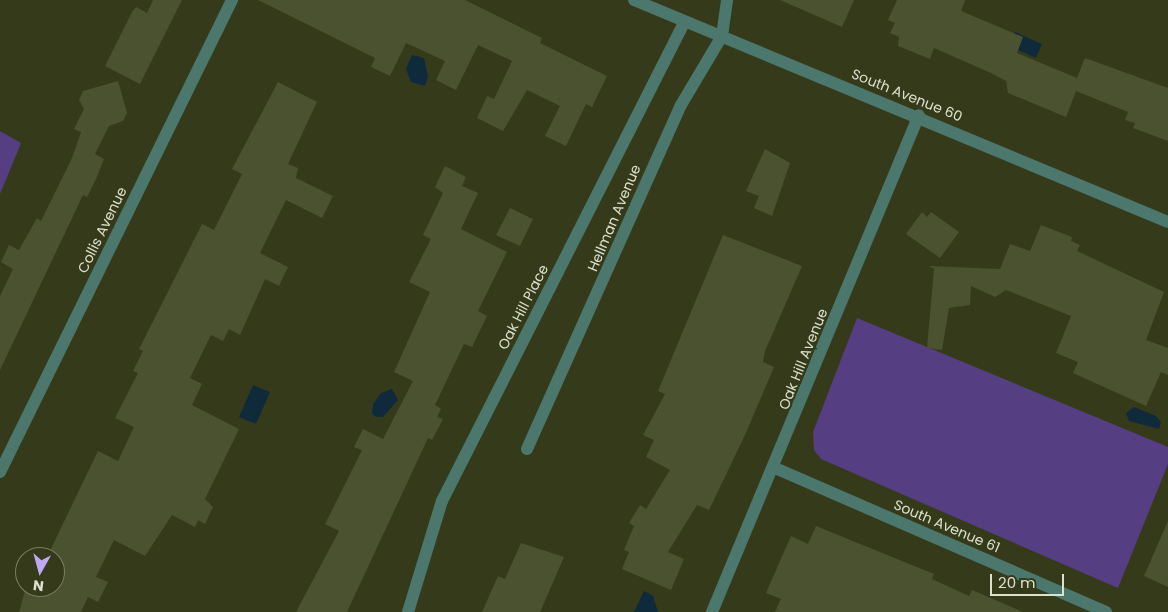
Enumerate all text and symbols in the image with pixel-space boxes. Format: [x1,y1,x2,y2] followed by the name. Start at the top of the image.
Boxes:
[849,65,965,125] street label: South Avenue 60
[584,162,644,274] street label: Hellman Avenue
[74,184,130,276] street label: Collis Avenue
[494,262,552,352] street label: Oak Hill Place
[775,306,831,412] street label: Oak Hill Avenue
[891,496,1003,556] street label: South Avenue 61
[15,547,65,597] north arrow
[993,564,1067,596] scale bar
[998,572,1036,593] text: 20 m
[32,575,45,596] text: N

